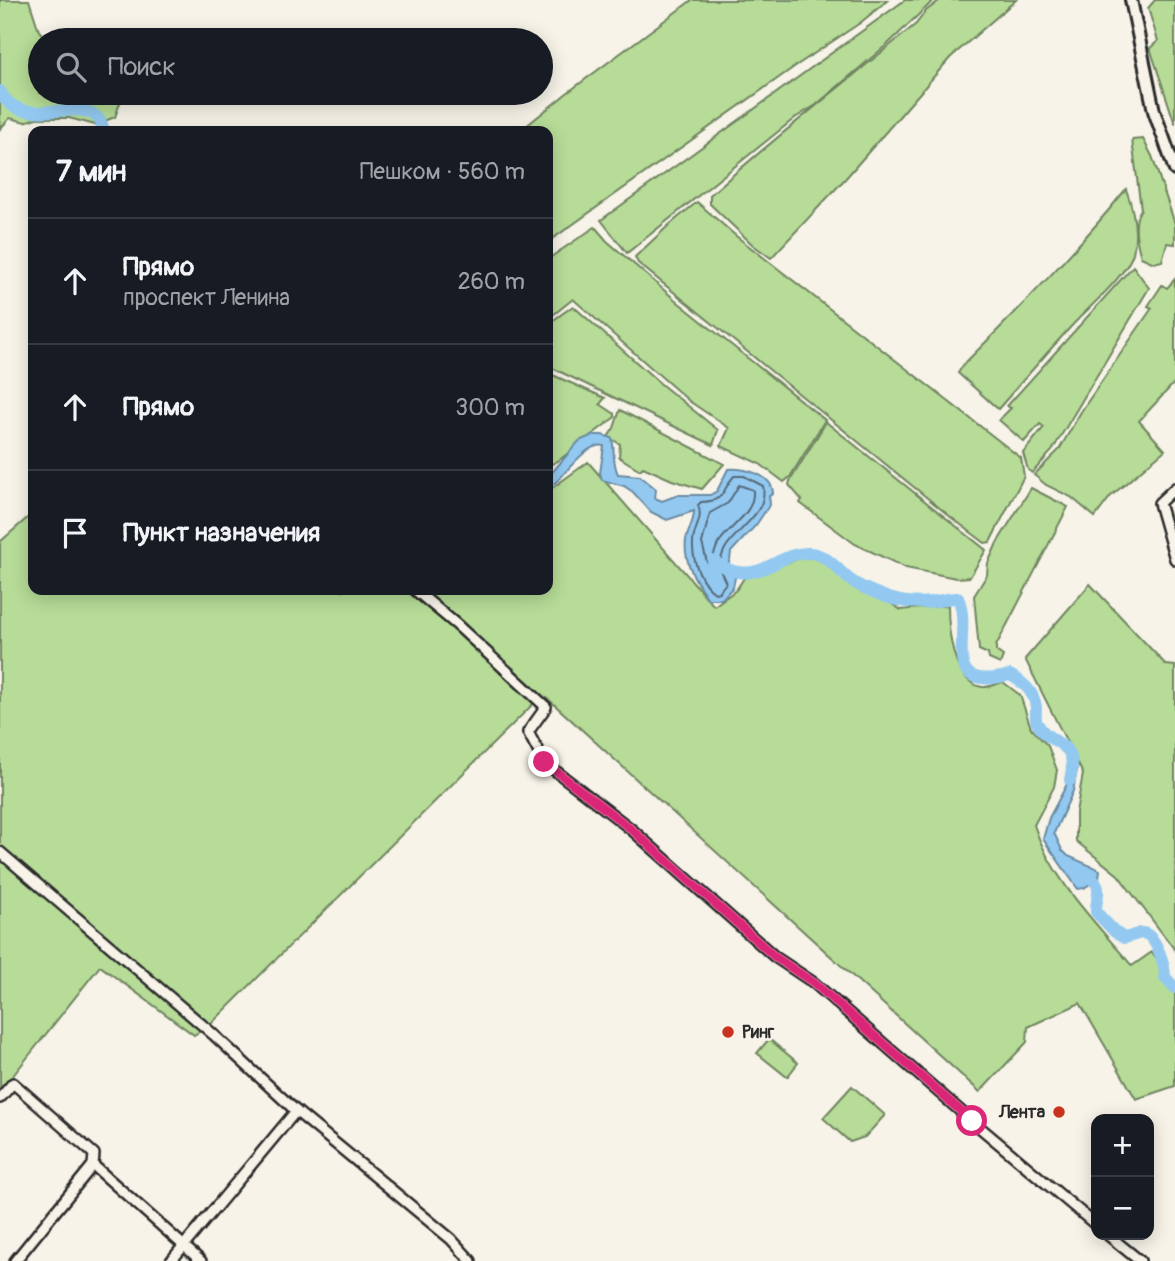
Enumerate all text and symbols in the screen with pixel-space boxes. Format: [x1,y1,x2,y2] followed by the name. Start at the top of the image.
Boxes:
[28,28,553,105] search box
[52,48,90,86] icon: search
[108,51,176,83] text: Поиск
[56,153,126,190] text: 7 мин
[360,157,525,186] text: Пешком · 560 m
[123,251,194,283] text: Прямо
[56,262,94,300] icon: ahead
[458,267,525,296] text: 260 m
[123,283,290,312] text: проспект Ленина
[56,388,94,426] icon: ahead
[123,391,194,423] text: Прямо
[455,393,525,422] text: 300 m
[56,514,94,552] icon: arrive
[123,517,320,549] text: Пункт назначения
[528,746,559,777] route end
[742,1021,775,1044] place label: Ринг
[720,1024,736,1040] marker: Ринг
[998,1101,1046,1124] place label: Лента
[1051,1104,1067,1120] marker: Лента
[956,1105,987,1136] route start
[1091,1114,1154,1240] map controls
[1091,1114,1154,1177] button: +
[1091,1177,1154,1240] button: −

